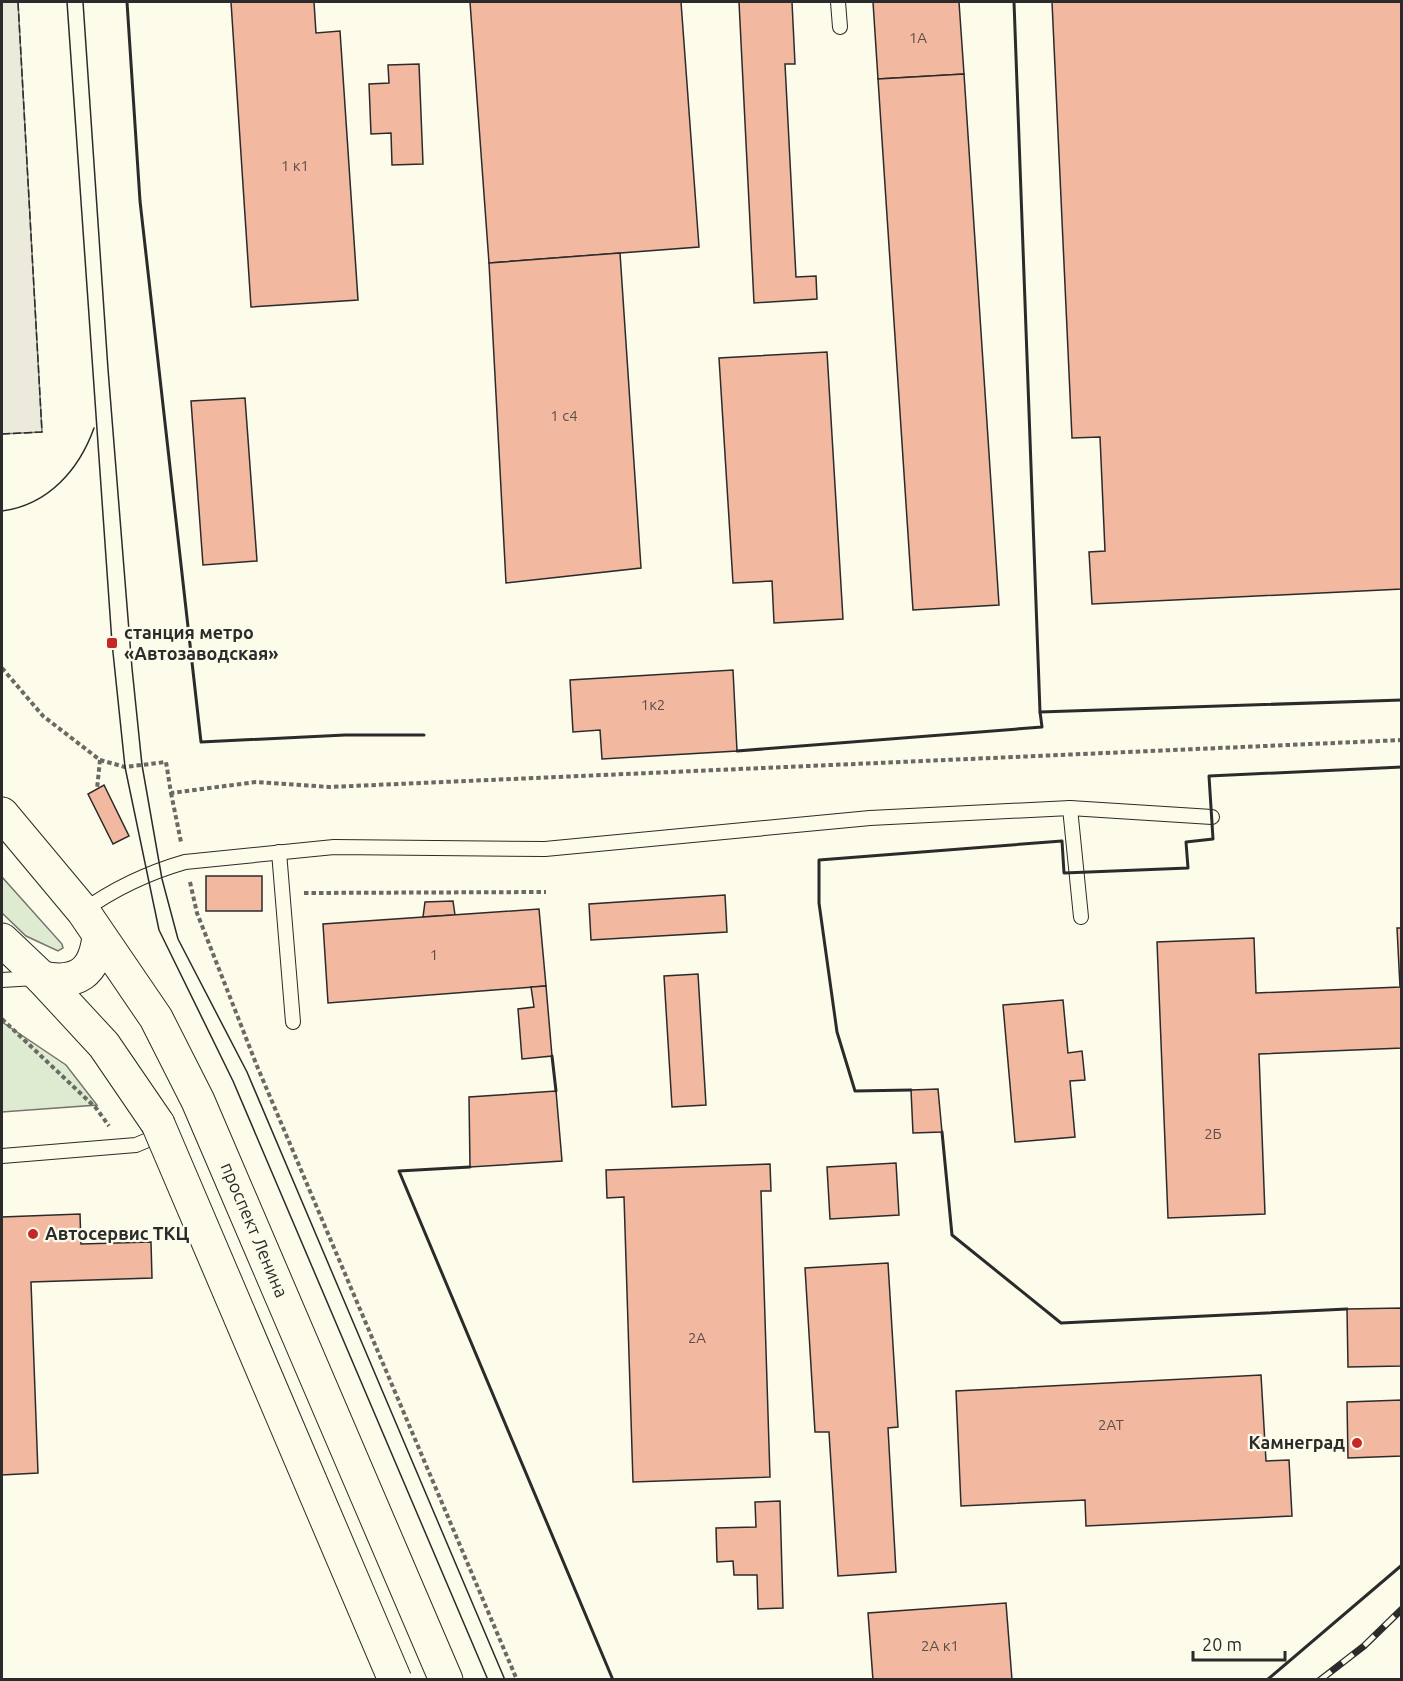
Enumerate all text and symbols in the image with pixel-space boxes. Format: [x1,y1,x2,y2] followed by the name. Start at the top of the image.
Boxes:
[909,29,927,46] house number: 1А
[281,157,309,174] house number: 1 к1
[550,407,578,424] house number: 1 с4
[124,622,278,663] place label: станция метро «Автозаводская»
[105,636,119,650] marker: станция метро «Автозаводская»
[641,696,665,713] house number: 1к2
[430,946,438,963] house number: 1
[1204,1125,1222,1142] house number: 2Б
[217,1159,292,1300] street label: проспект Ленина
[45,1223,190,1243] place label: Автосервис ТКЦ
[26,1227,40,1241] marker: Автосервис ТКЦ
[688,1329,706,1346] house number: 2А
[1098,1416,1125,1433] house number: 2АТ
[1249,1432,1345,1452] place label: Камнеград
[1350,1436,1364,1450] marker: Камнеград
[1193,1624,1284,1662] scale bar
[1202,1634,1242,1654] text: 20 m
[921,1637,959,1654] house number: 2А к1

